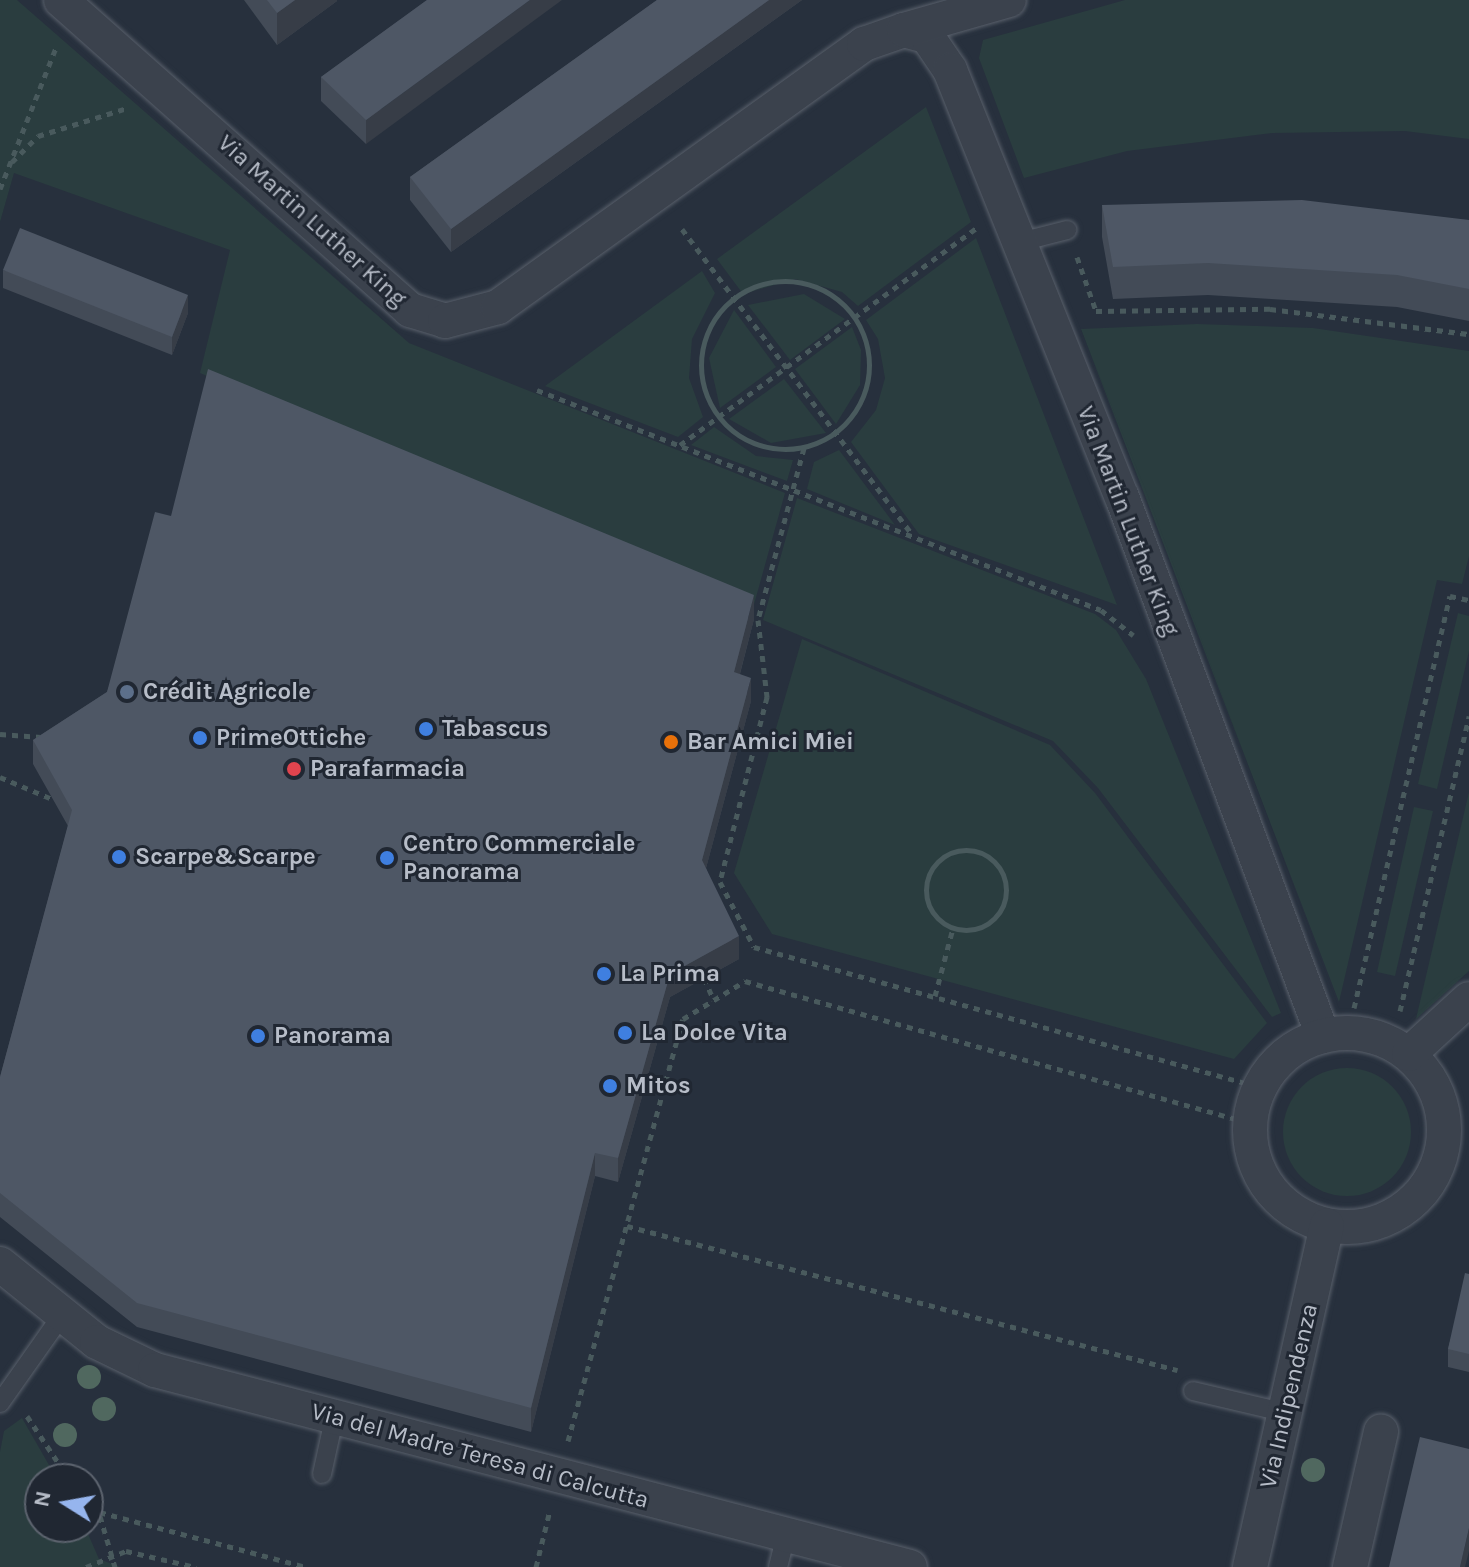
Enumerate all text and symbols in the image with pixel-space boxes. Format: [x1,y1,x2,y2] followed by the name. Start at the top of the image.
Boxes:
[212,129,412,313] street label: Via Martin Luther King
[1071,402,1185,640] street label: Via Martin Luther King
[143,678,311,706] place label: Crédit Agricole
[118,683,136,701] marker: Crédit Agricole
[442,715,548,743] place label: Tabascus
[417,720,435,738] marker: Tabascus
[216,724,366,752] place label: PrimeOttiche
[687,728,854,756] place label: Bar Amici Miei
[191,729,209,747] marker: PrimeOttiche
[662,733,680,751] marker: Bar Amici Miei
[310,755,465,783] place label: Parafarmacia
[285,760,303,778] marker: Parafarmacia
[403,830,636,886] place label: Centro Commerciale Panorama
[135,843,316,871] place label: Scarpe&Scarpe
[110,848,128,866] marker: Scarpe&Scarpe
[378,849,396,867] marker: Centro Commerciale Panorama
[620,960,720,988] place label: La Prima
[595,965,613,983] marker: La Prima
[641,1019,788,1047] place label: La Dolce Vita
[274,1022,391,1050] place label: Panorama
[616,1024,634,1042] marker: La Dolce Vita
[249,1027,267,1045] marker: Panorama
[626,1072,691,1100] place label: Mitos
[601,1077,619,1095] marker: Mitos
[1254,1301,1324,1491] street label: Via Indipendenza
[308,1397,652,1515] street label: Via del Madre Teresa di Calcutta
[24,1463,104,1543] north arrow
[28,1489,57,1509] text: N

